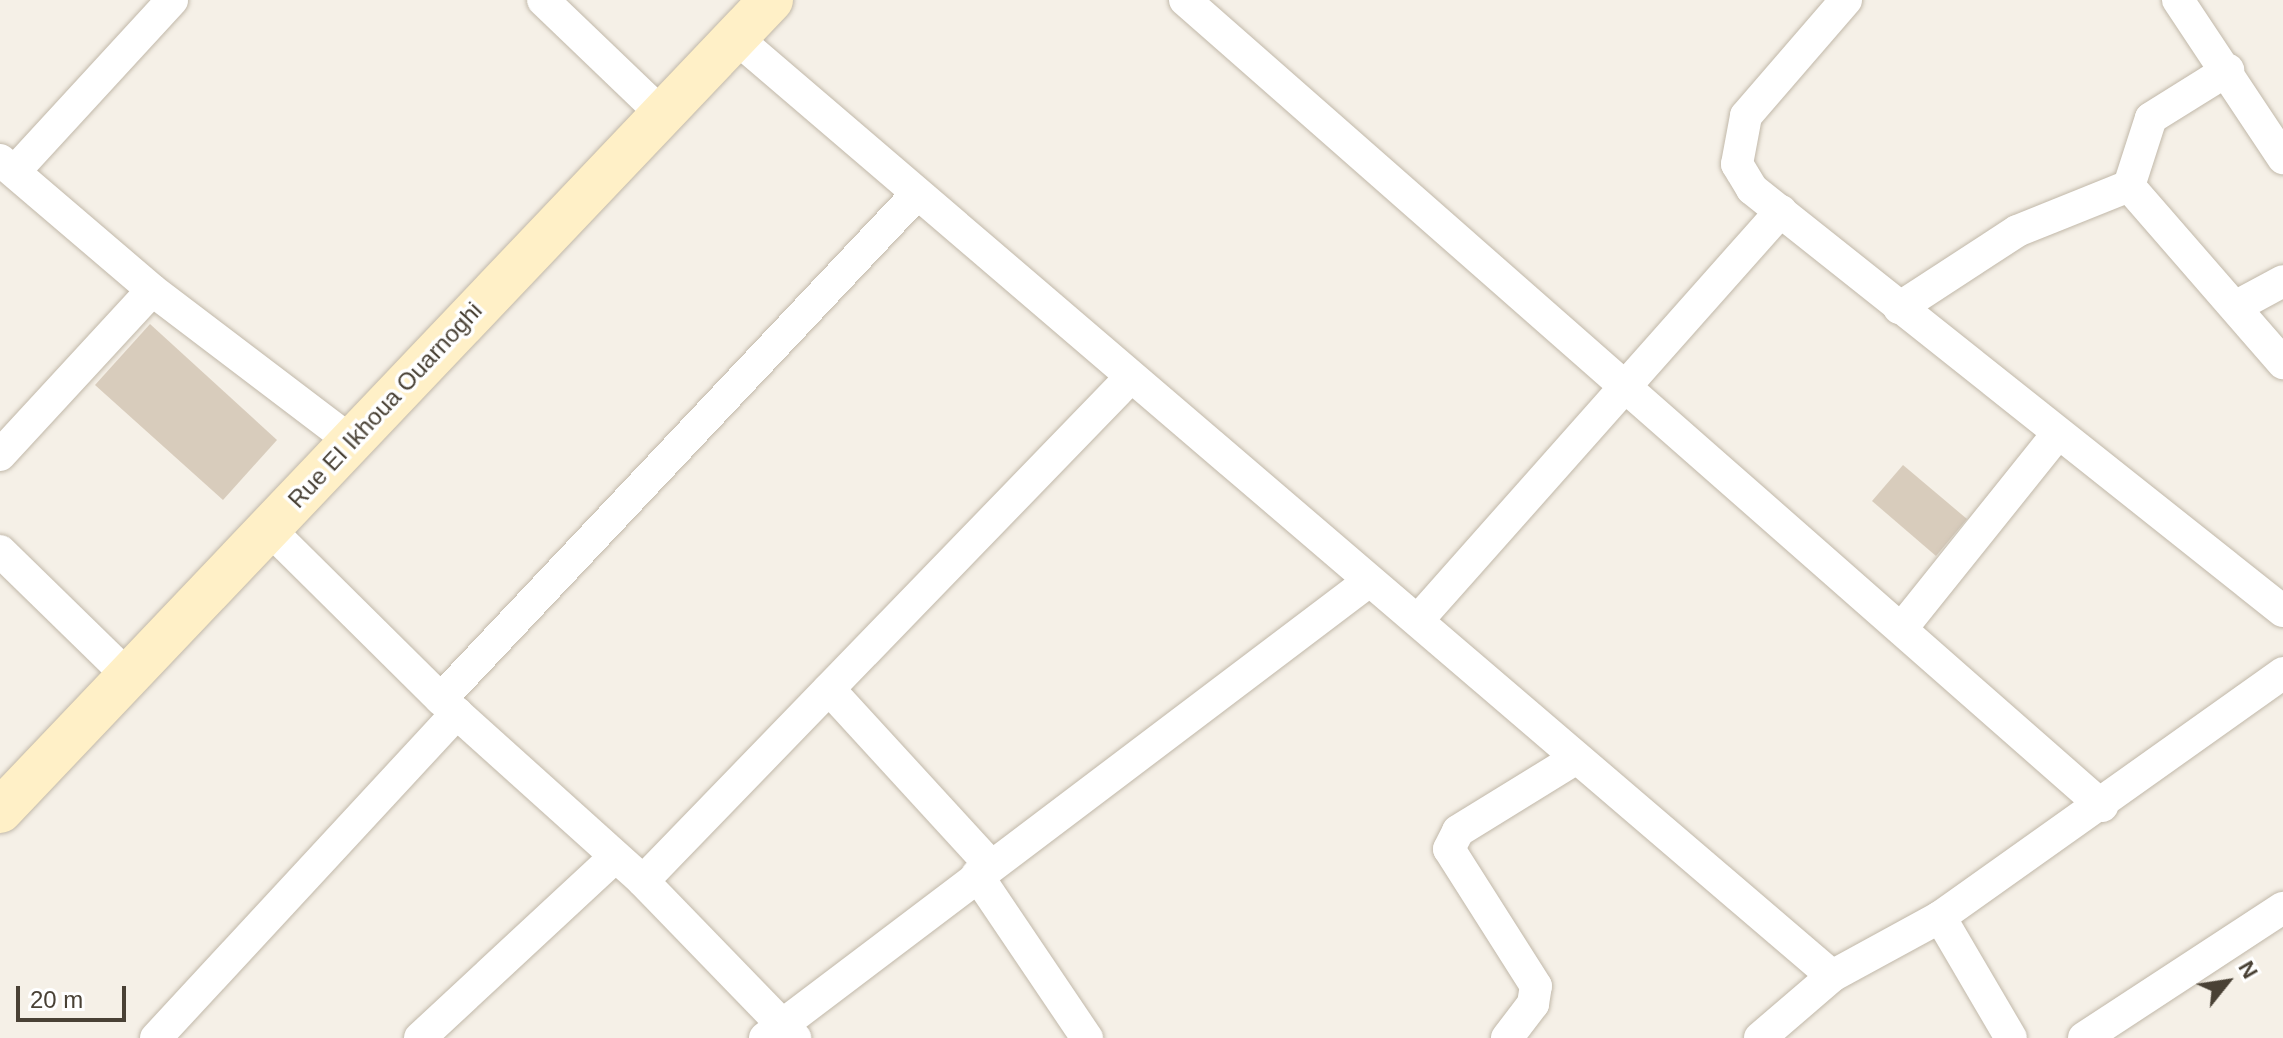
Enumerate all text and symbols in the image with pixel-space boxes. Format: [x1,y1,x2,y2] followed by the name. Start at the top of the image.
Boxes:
[282,296,488,514] street label: Rue EI Ikhoua Ouarnoghi
[2187,942,2267,1022] north arrow
[2233,957,2263,983] text: N
[20,970,130,1020] scale bar
[30,986,83,1013] text: 20 m

